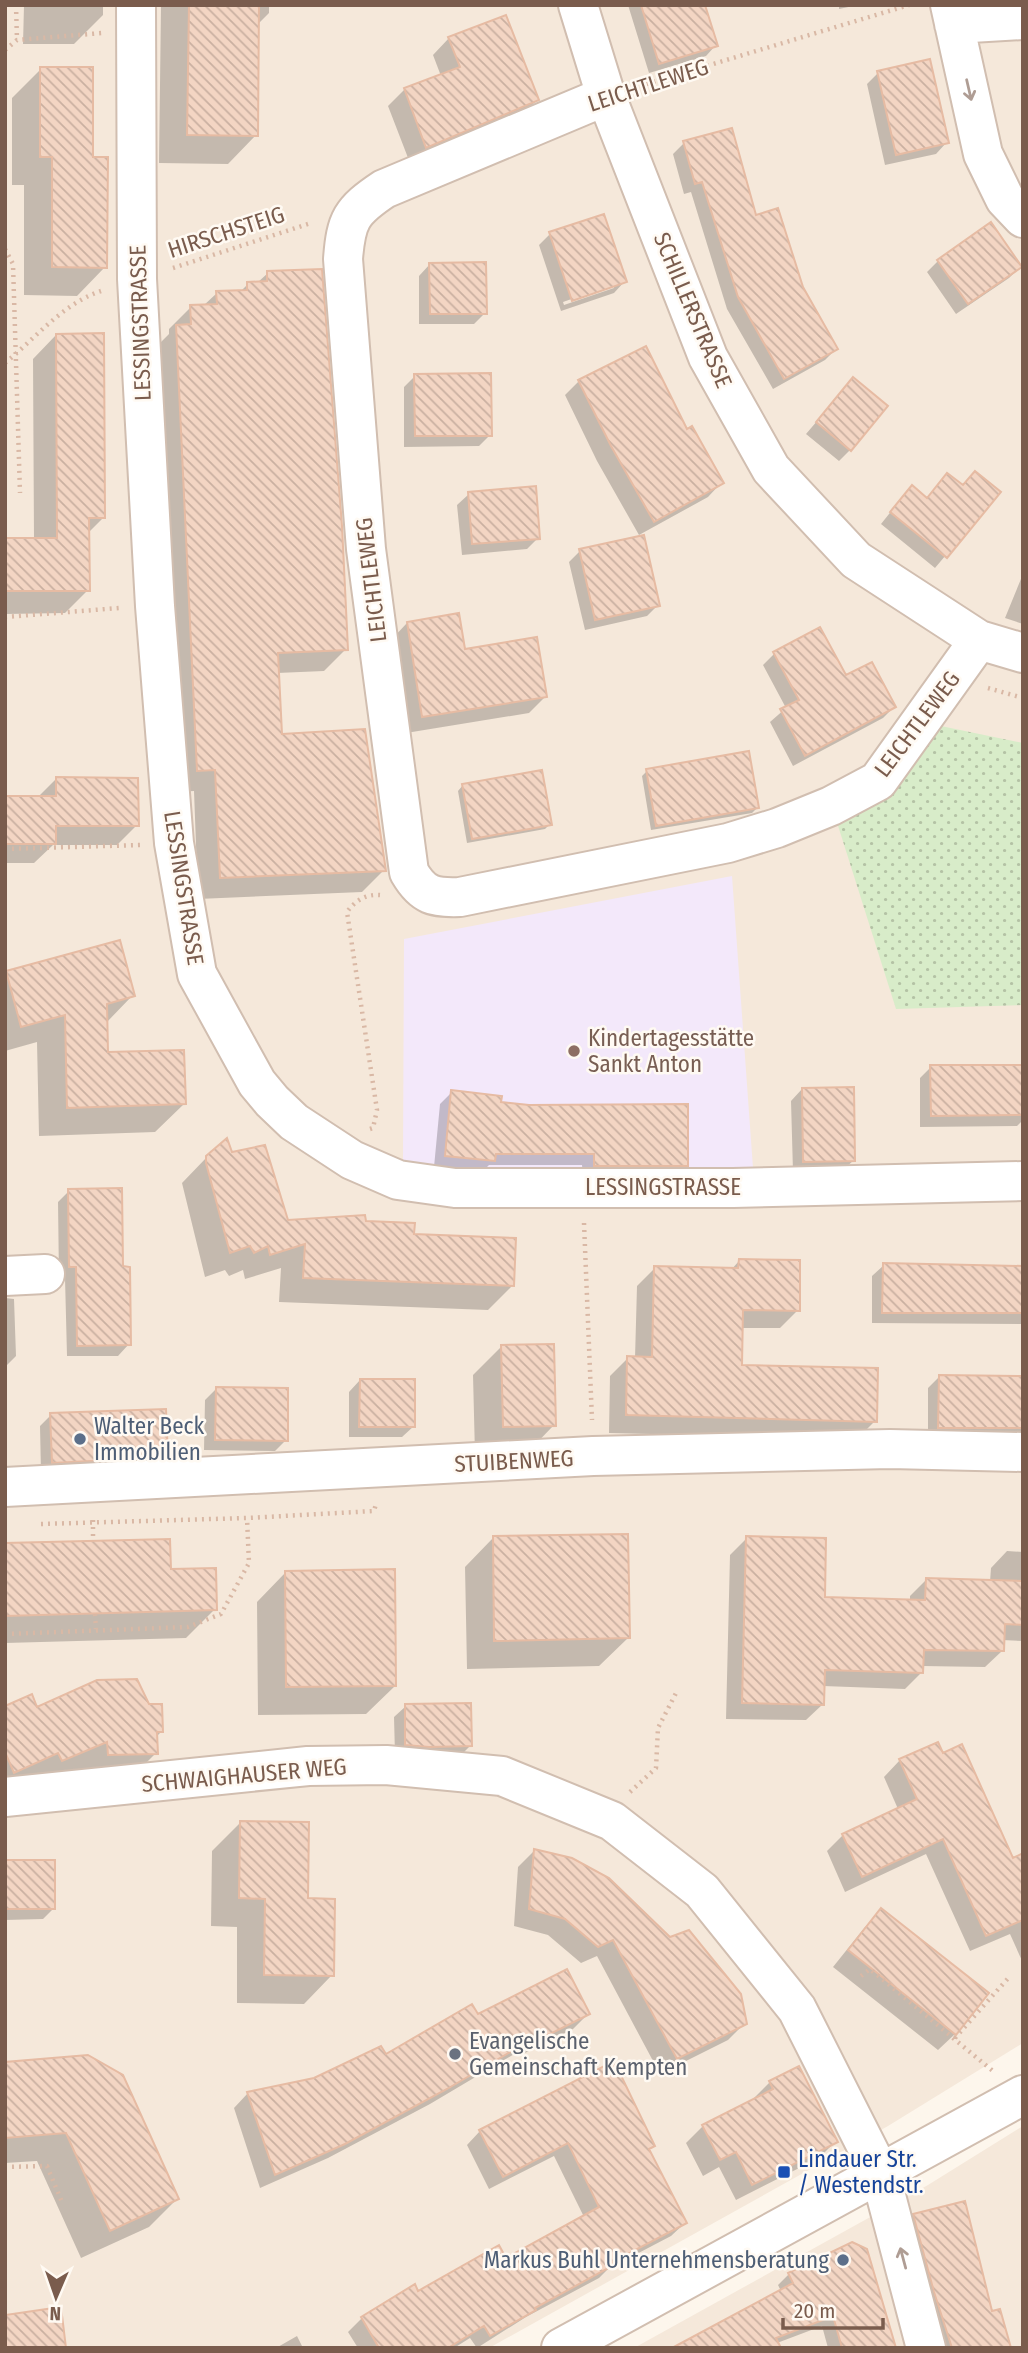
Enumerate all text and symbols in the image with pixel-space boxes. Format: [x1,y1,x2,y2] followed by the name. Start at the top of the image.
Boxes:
[584,52,712,118] street label: LEICHTLEWEG
[963,78,976,101] one-way arrow
[164,200,288,264] street label: HIRSCHSTEIG
[648,228,738,392] street label: SCHILLERSTRASSE
[123,245,157,401] street label: LESSINGSTRASSE
[349,516,393,644] street label: LEICHTLEWEG
[868,666,966,782] street label: LEICHTLEWEG
[158,809,210,967] street label: LESSINGSTRASSE
[588,1024,754,1078] place label: Kindertagesstätte Sankt Anton
[566,1043,582,1059] marker: Kindertagesstätte Sankt Anton
[585,1173,741,1201] street label: LESSINGSTRASSE
[94,1412,204,1466] place label: Walter Beck Immobilien
[72,1431,88,1447] marker: Walter Beck Immobilien
[454,1444,574,1478] street label: STUIBENWEG
[140,1752,348,1798] street label: SCHWAIGHAUSER WEG
[469,2027,687,2081] place label: Evangelische Gemeinschaft Kempten
[447,2046,463,2062] marker: Evangelische Gemeinschaft Kempten
[798,2145,924,2199] place label: Lindauer Str. / Westendstr.
[776,2164,792,2180] marker: Lindauer Str. / Westendstr.
[484,2246,829,2274] place label: Markus Buhl Unternehmensberatung
[895,2247,908,2269] one-way arrow
[835,2252,851,2268] marker: Markus Buhl Unternehmensberatung
[21,2262,91,2332] north arrow
[783,2286,883,2330] scale bar
[794,2298,835,2324] text: 20 m
[49,2302,62,2325] text: N

